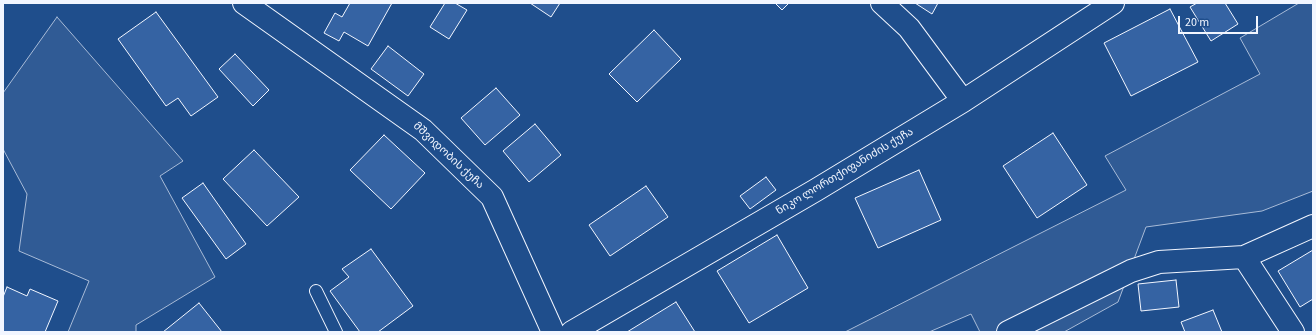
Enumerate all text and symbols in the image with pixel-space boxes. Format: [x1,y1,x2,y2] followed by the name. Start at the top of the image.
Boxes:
[1180,8,1260,34] scale bar
[1185,14,1209,31] text: 20 m
[410,120,486,192] street label: მშვიდობის ქუჩა
[774,126,916,218] street label: ნიკო ლორთქიფანიძის ქუჩა

